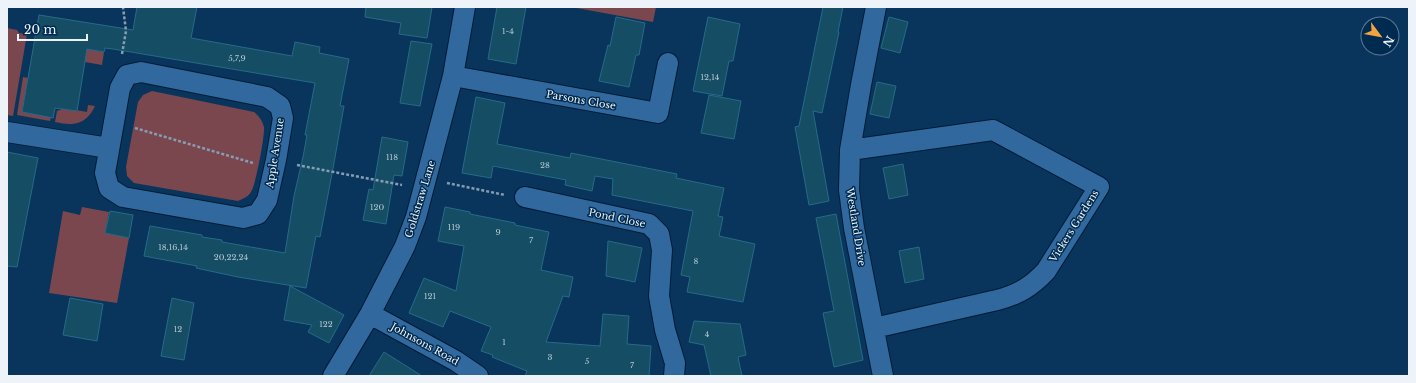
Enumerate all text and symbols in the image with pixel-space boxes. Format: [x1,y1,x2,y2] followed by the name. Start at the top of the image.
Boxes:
[18,16,87,42] scale bar
[1360,16,1400,56] north arrow
[24,22,56,37] text: 20 m
[502,26,514,36] house number: 1-4
[1379,33,1397,50] text: N
[228,53,246,63] house number: 5,7,9
[701,72,720,82] house number: 12,14
[545,87,617,113] street label: Parsons Close
[263,117,287,190] street label: Apple Avenue
[386,152,398,162] house number: 118
[402,158,438,239] street label: Goldstraw Lane
[540,160,550,170] house number: 28
[843,186,869,267] street label: Westland Drive
[1046,187,1102,266] street label: Vickers Gardens
[370,202,384,212] house number: 120
[587,206,647,230] street label: Pond Close
[448,222,460,232] house number: 119
[495,227,501,237] house number: 9
[529,235,534,245] house number: 7
[158,242,188,252] house number: 18,16,14
[214,252,248,262] house number: 20,22,24
[694,256,699,266] house number: 8
[424,291,436,301] house number: 121
[319,319,333,329] house number: 122
[387,319,462,368] street label: Johnsons Road
[174,324,182,334] house number: 12
[705,329,710,339] house number: 4
[502,337,506,347] house number: 1
[548,352,553,362] house number: 3
[585,356,590,366] house number: 5
[630,360,635,370] house number: 7

